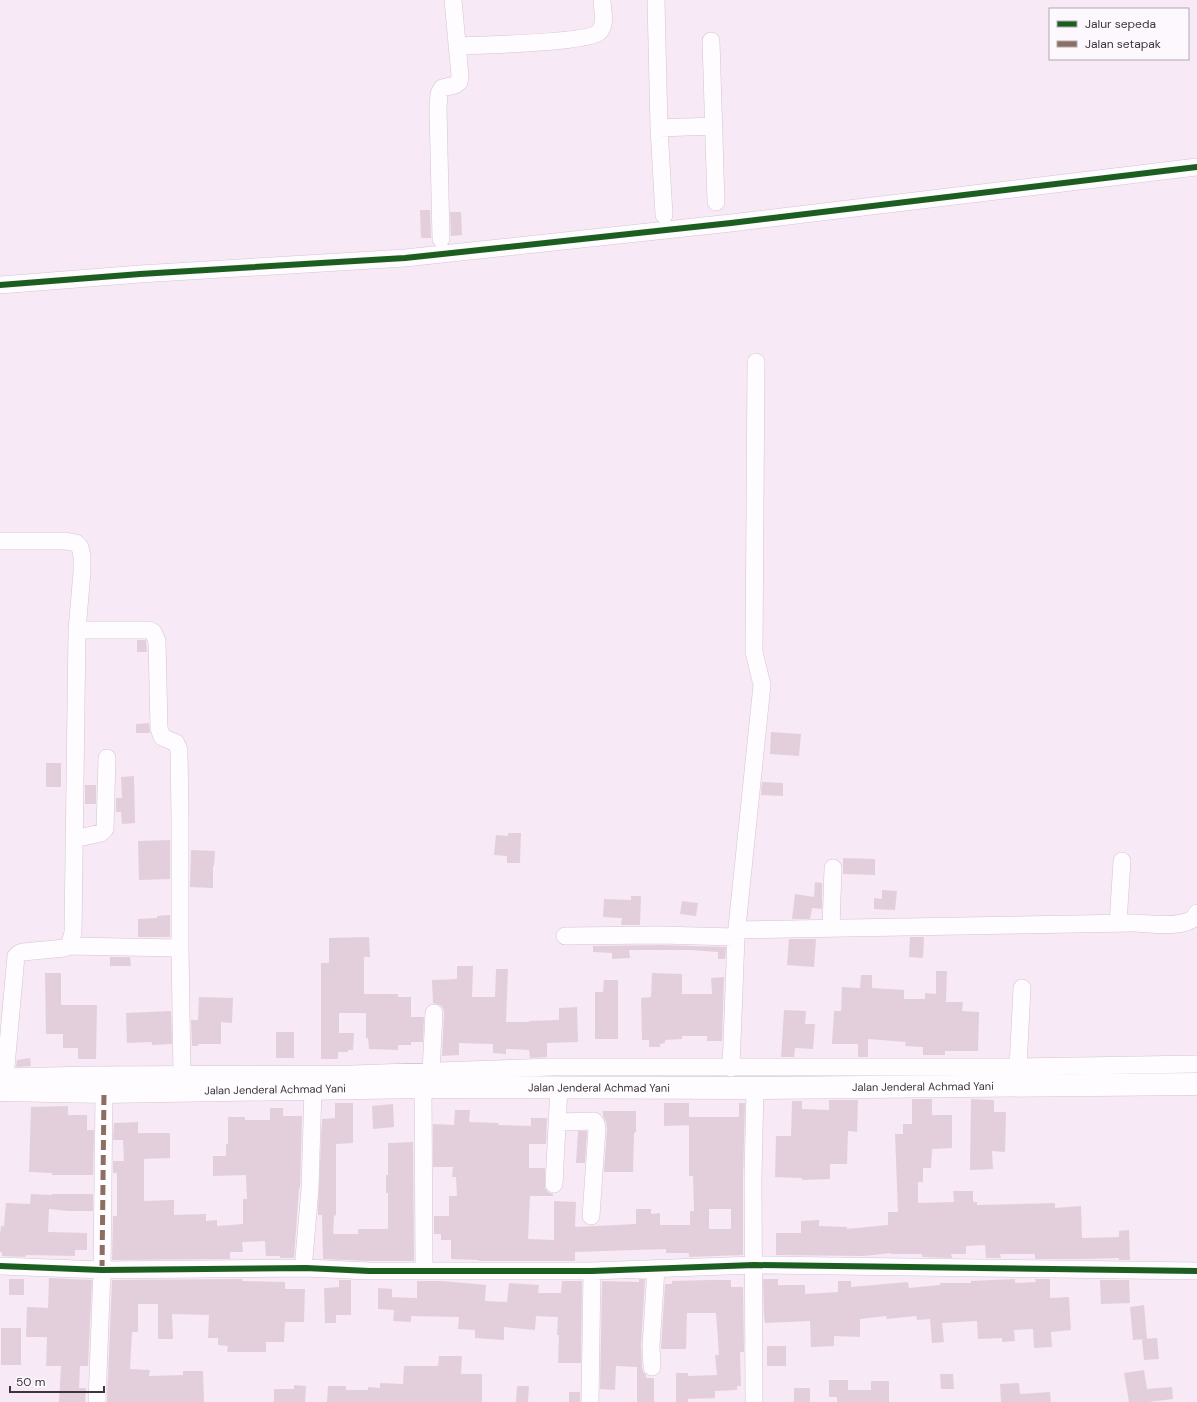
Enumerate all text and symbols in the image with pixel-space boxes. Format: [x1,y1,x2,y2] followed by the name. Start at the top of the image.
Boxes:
[1049,8,1189,60] legend
[1085,16,1156,32] text: Jalur sepeda
[1085,36,1161,52] text: Jalan setapak
[852,1079,994,1094] street label: Jalan Jenderal Achmad Yani
[528,1080,670,1095] street label: Jalan Jenderal Achmad Yani
[204,1081,346,1097] street label: Jalan Jenderal Achmad Yani
[10,1368,104,1394] scale bar
[16,1374,45,1390] text: 50 m

